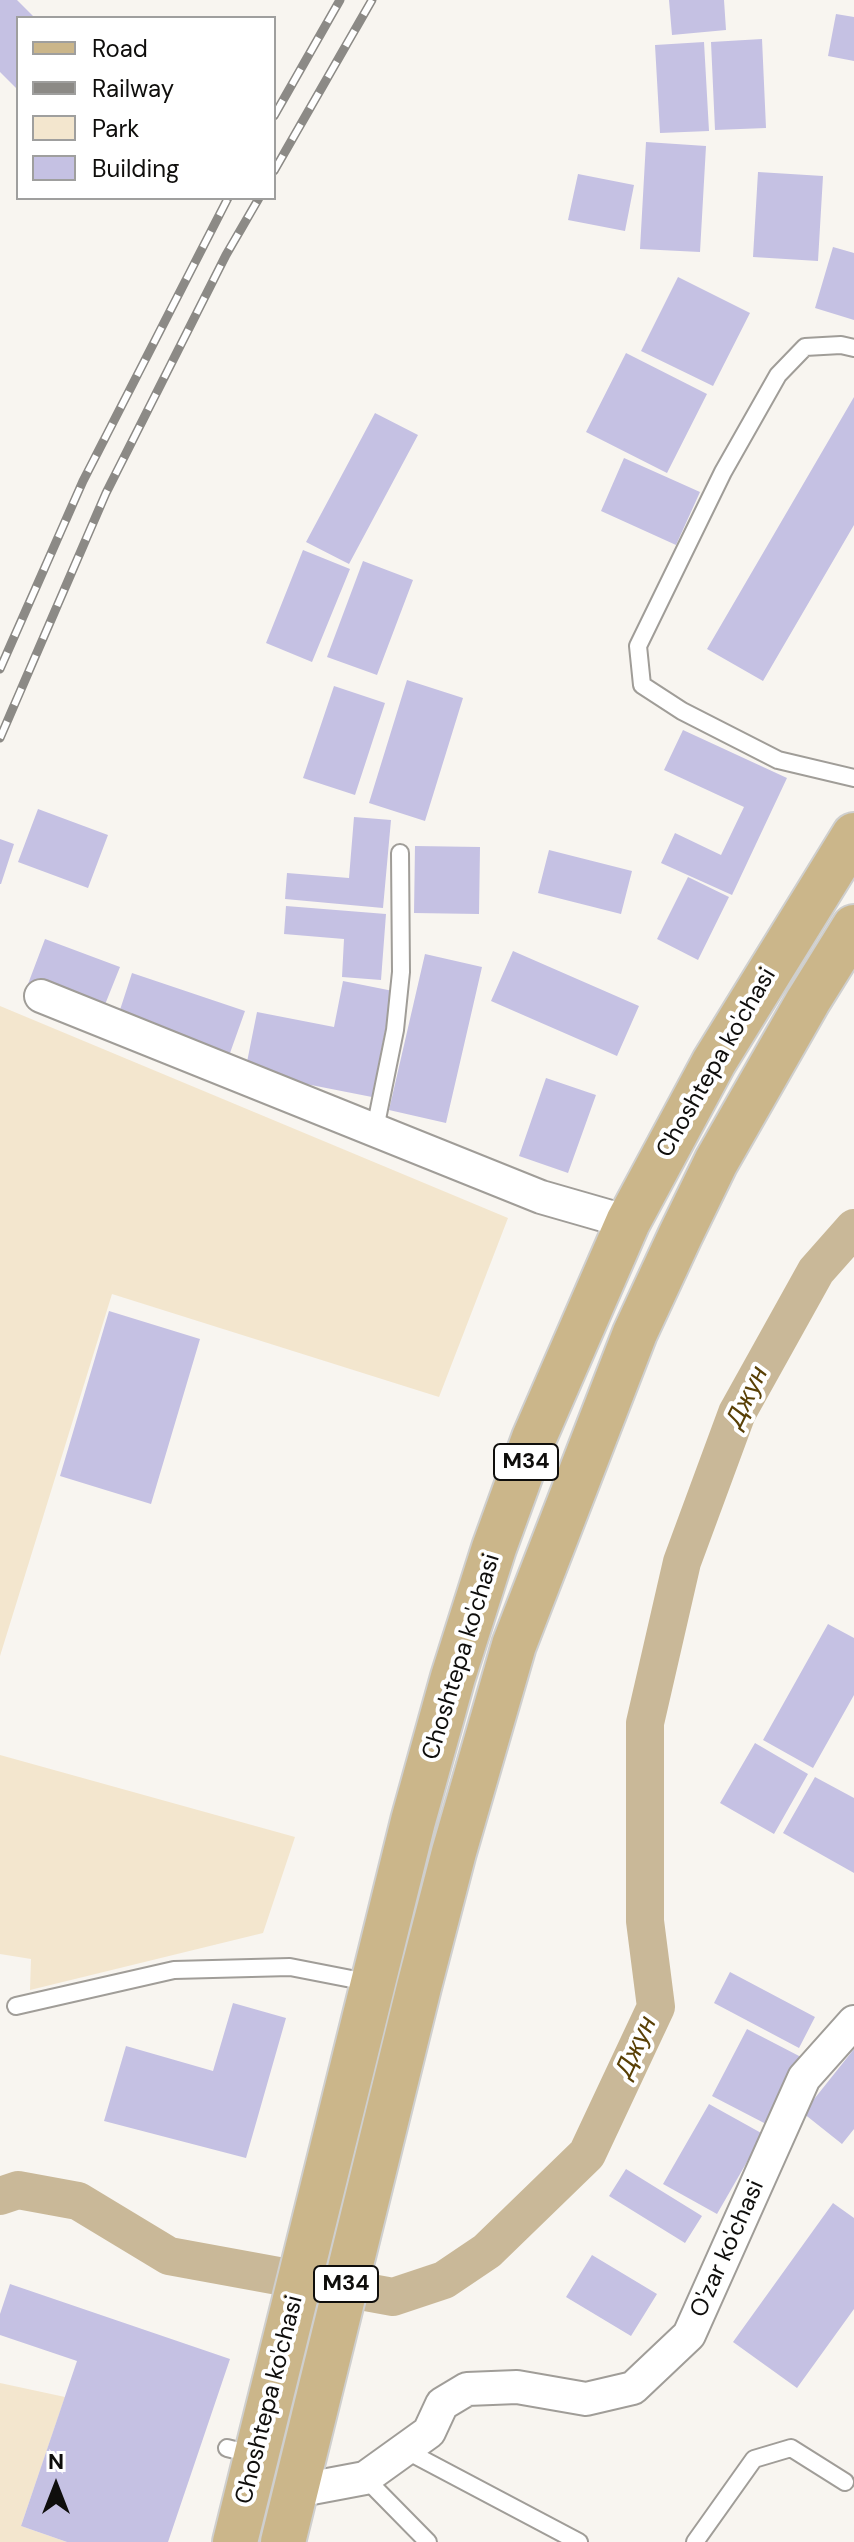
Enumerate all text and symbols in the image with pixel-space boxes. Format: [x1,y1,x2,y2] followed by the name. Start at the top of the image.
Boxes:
[16,16,276,200] legend
[92,33,148,64] text: Road
[92,73,174,104] text: Railway
[92,113,139,144] text: Park
[92,153,179,184] text: Building
[651,963,783,1163] street label: Choshtepa ko'chasi
[720,1361,776,1433] water label: Джун
[494,1444,558,1480] road number: M34
[417,1551,507,1763] street label: Choshtepa ko'chasi
[609,2011,665,2083] water label: Джун
[685,2176,771,2322] street label: O'zar ko'chasi
[314,2266,378,2302] road number: M34
[230,2293,310,2507] street label: Choshtepa ko'chasi
[16,2446,96,2526] north arrow
[48,2447,64,2476] text: N

